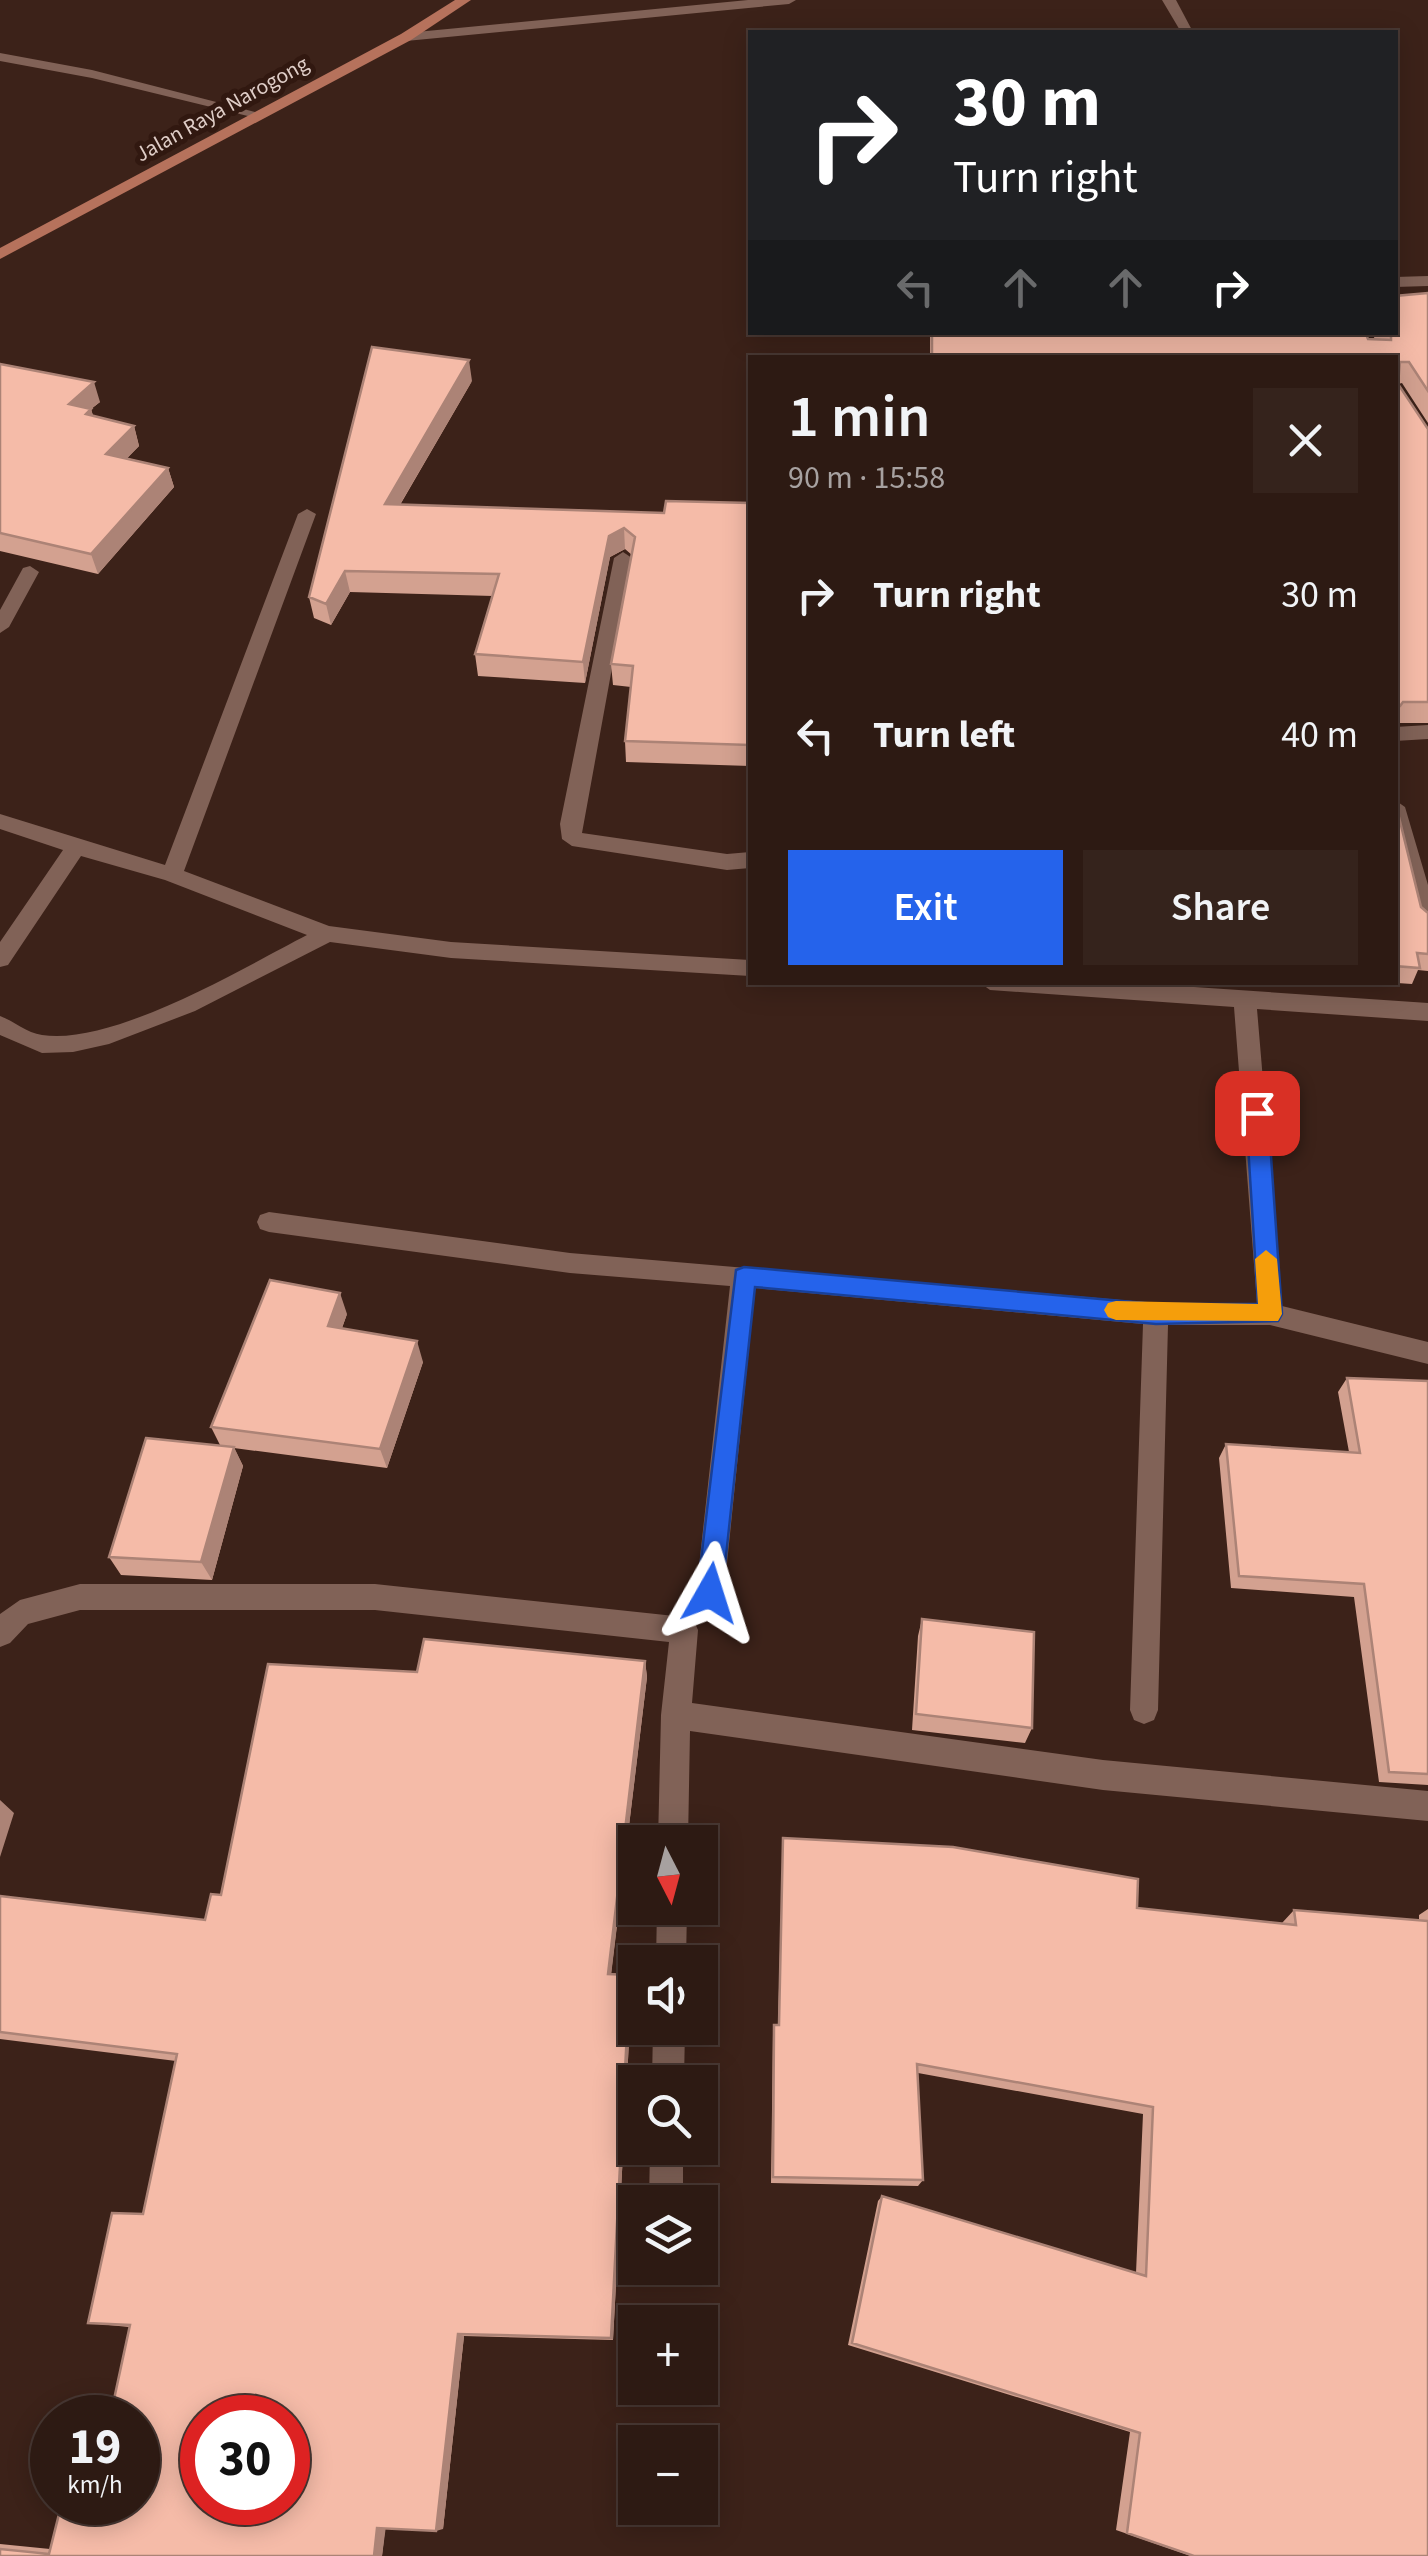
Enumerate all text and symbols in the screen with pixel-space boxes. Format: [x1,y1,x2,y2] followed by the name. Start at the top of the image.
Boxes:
[129,48,315,170] street label: Jalan Raya Narogong
[953,53,1101,153] text: 30 m
[788,70,918,200] icon: right
[953,146,1138,210] text: Turn right
[888,260,943,315] icon: left
[993,260,1048,315] icon: ahead
[1098,260,1153,315] icon: ahead
[1203,260,1258,315] icon: right
[788,375,931,460] text: 1 min
[1253,388,1358,493] button: close
[788,455,945,501] text: 90 m · 15:58
[788,568,843,623] icon: right
[873,568,1041,622] text: Turn right
[1281,568,1358,622] text: 30 m
[788,708,843,763] icon: left
[873,708,1015,762] text: Turn left
[1281,708,1358,762] text: 40 m
[788,850,1063,965] button: Exit
[1083,850,1358,965] button: Share
[1215,1071,1300,1156] pin
[1230,1086,1285,1141] icon: arrive
[658,1541,762,1645] position arrow
[618,1825,718,1925] north arrow
[618,1825,718,2525] map controls
[618,1945,718,2045] button: sound
[618,2065,718,2165] button: search
[618,2185,718,2285] button: layers
[618,2305,718,2405] button: +
[180,2395,310,2525] speed limit sign: 30
[69,2412,121,2483] text: 19
[618,2425,718,2525] button: −
[67,2467,123,2503] text: km/h

